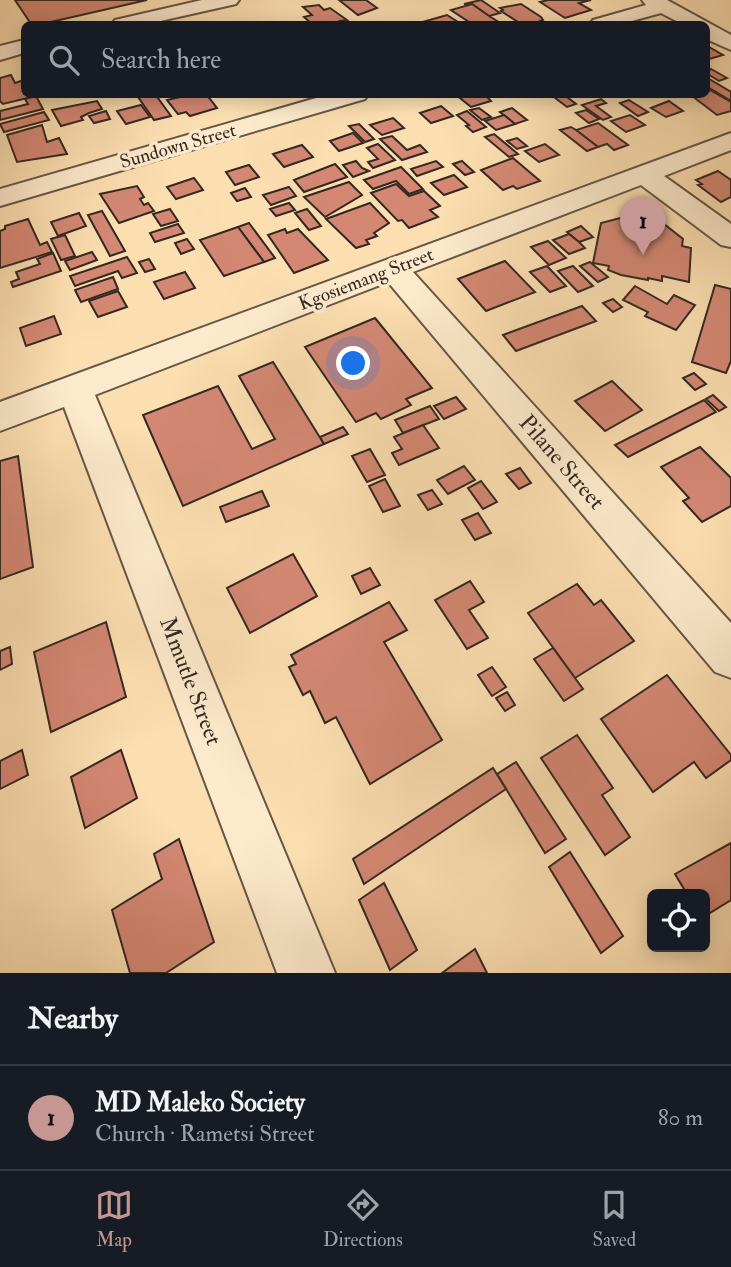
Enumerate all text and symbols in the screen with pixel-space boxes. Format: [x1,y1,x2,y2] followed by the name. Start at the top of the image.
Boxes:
[21,21,710,98] search box
[45,41,83,79] icon: search
[101,44,221,76] text: Search here
[117,118,239,174] street label: Sundown Street
[620,197,666,255] pin: 1
[295,242,437,316] street label: Kgosiemang Street
[336,346,370,380] your location
[513,408,611,516] street label: Pilane Street
[153,613,229,749] street label: Mmutle Street
[647,889,710,952] map controls
[647,889,710,952] button: locate
[28,1000,118,1037] text: Nearby
[95,1087,305,1119] text: MD Maleko Society
[47,1103,55,1132] text: 1
[658,1103,703,1132] text: 80 m
[95,1119,315,1148] text: Church · Rametsi Street
[95,1186,133,1252] tab: Map
[323,1186,403,1252] tab: Directions
[593,1186,636,1252] tab: Saved

